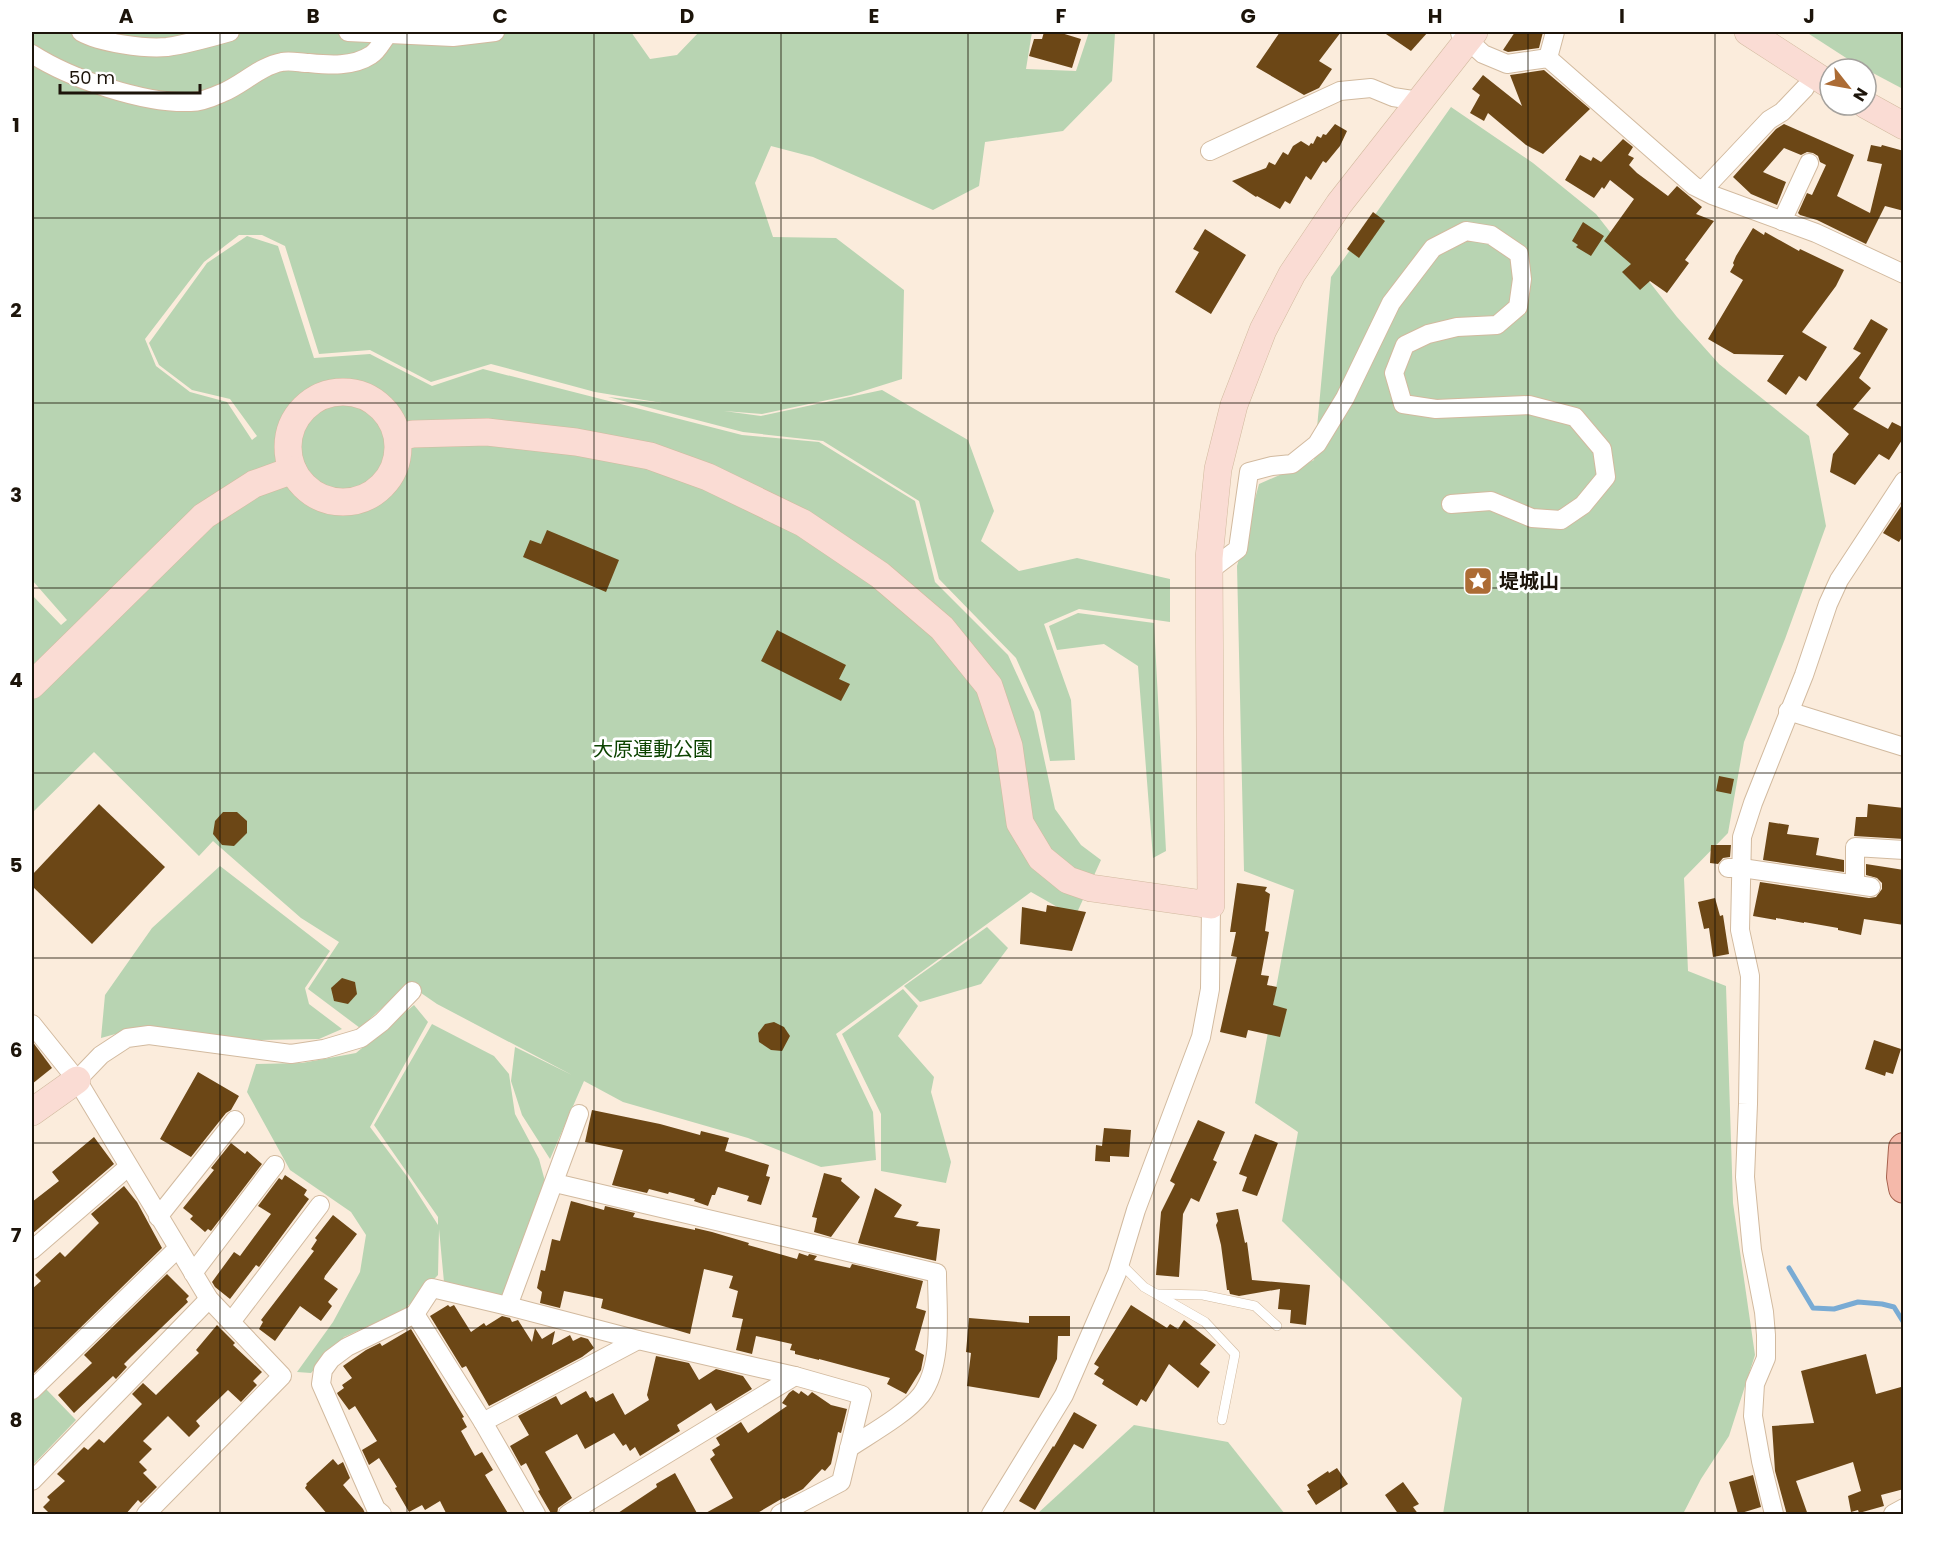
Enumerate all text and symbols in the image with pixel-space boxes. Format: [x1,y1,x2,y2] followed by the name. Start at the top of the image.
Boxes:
[119,2,134,30] text: A
[306,2,320,30] text: B
[492,2,508,30] text: C
[680,2,694,30] text: D
[869,2,879,30] text: E
[1056,2,1067,30] text: F
[1240,2,1256,30] text: G
[1428,2,1442,30] text: H
[1619,2,1625,30] text: I
[1803,2,1815,30] text: J
[60,57,200,95] scale bar
[1818,57,1878,117] north arrow
[69,65,115,90] text: 50 m
[1847,83,1873,106] text: N
[12,111,20,139] text: 1
[10,296,22,324] text: 2
[10,481,22,509] text: 3
[1462,565,1494,597] place icon: 堤城山
[1499,567,1559,595] place label: 堤城山
[9,666,23,694] text: 4
[593,735,713,763] park label: 大原運動公園
[10,851,23,879] text: 5
[10,1036,22,1064] text: 6
[11,1221,22,1249] text: 7
[10,1406,22,1434] text: 8

